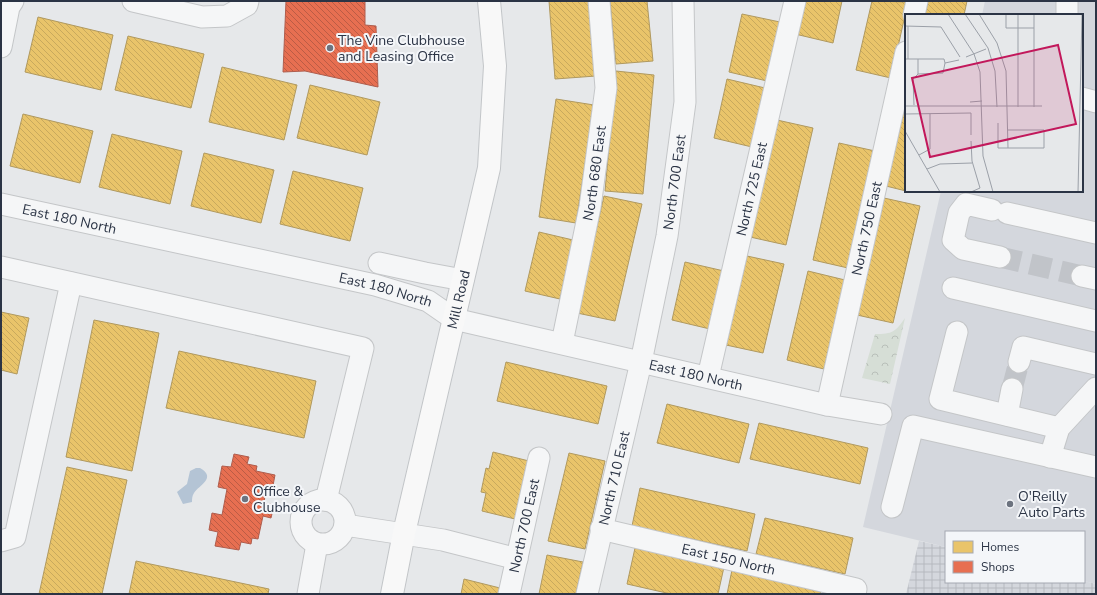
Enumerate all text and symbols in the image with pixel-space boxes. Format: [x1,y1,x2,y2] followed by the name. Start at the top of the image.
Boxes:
[905,14,1083,192] inset map
[338,31,465,66] place label: The Vine Clubhouse and Leasing Office
[325,43,335,53] marker: The Vine Clubhouse and Leasing Office
[578,124,611,223] street label: North 680 East
[659,134,691,231] street label: North 700 East
[732,140,772,238] street label: North 725 East
[847,180,887,277] street label: North 750 East
[20,200,118,239] street label: East 180 North
[337,268,434,312] street label: East 180 North
[443,268,475,331] street label: Mill Road
[647,355,745,395] street label: East 180 North
[594,429,635,527] street label: North 710 East
[505,477,544,575] street label: North 700 East
[253,482,320,517] place label: Office & Clubhouse
[1018,487,1085,522] place label: O'Reilly Auto Parts
[240,494,250,504] marker: Office & Clubhouse
[1005,499,1015,509] marker: O'Reilly Auto Parts
[945,531,1085,583] legend
[680,539,777,580] street label: East 150 North
[981,539,1019,555] text: Homes
[981,559,1015,575] text: Shops

